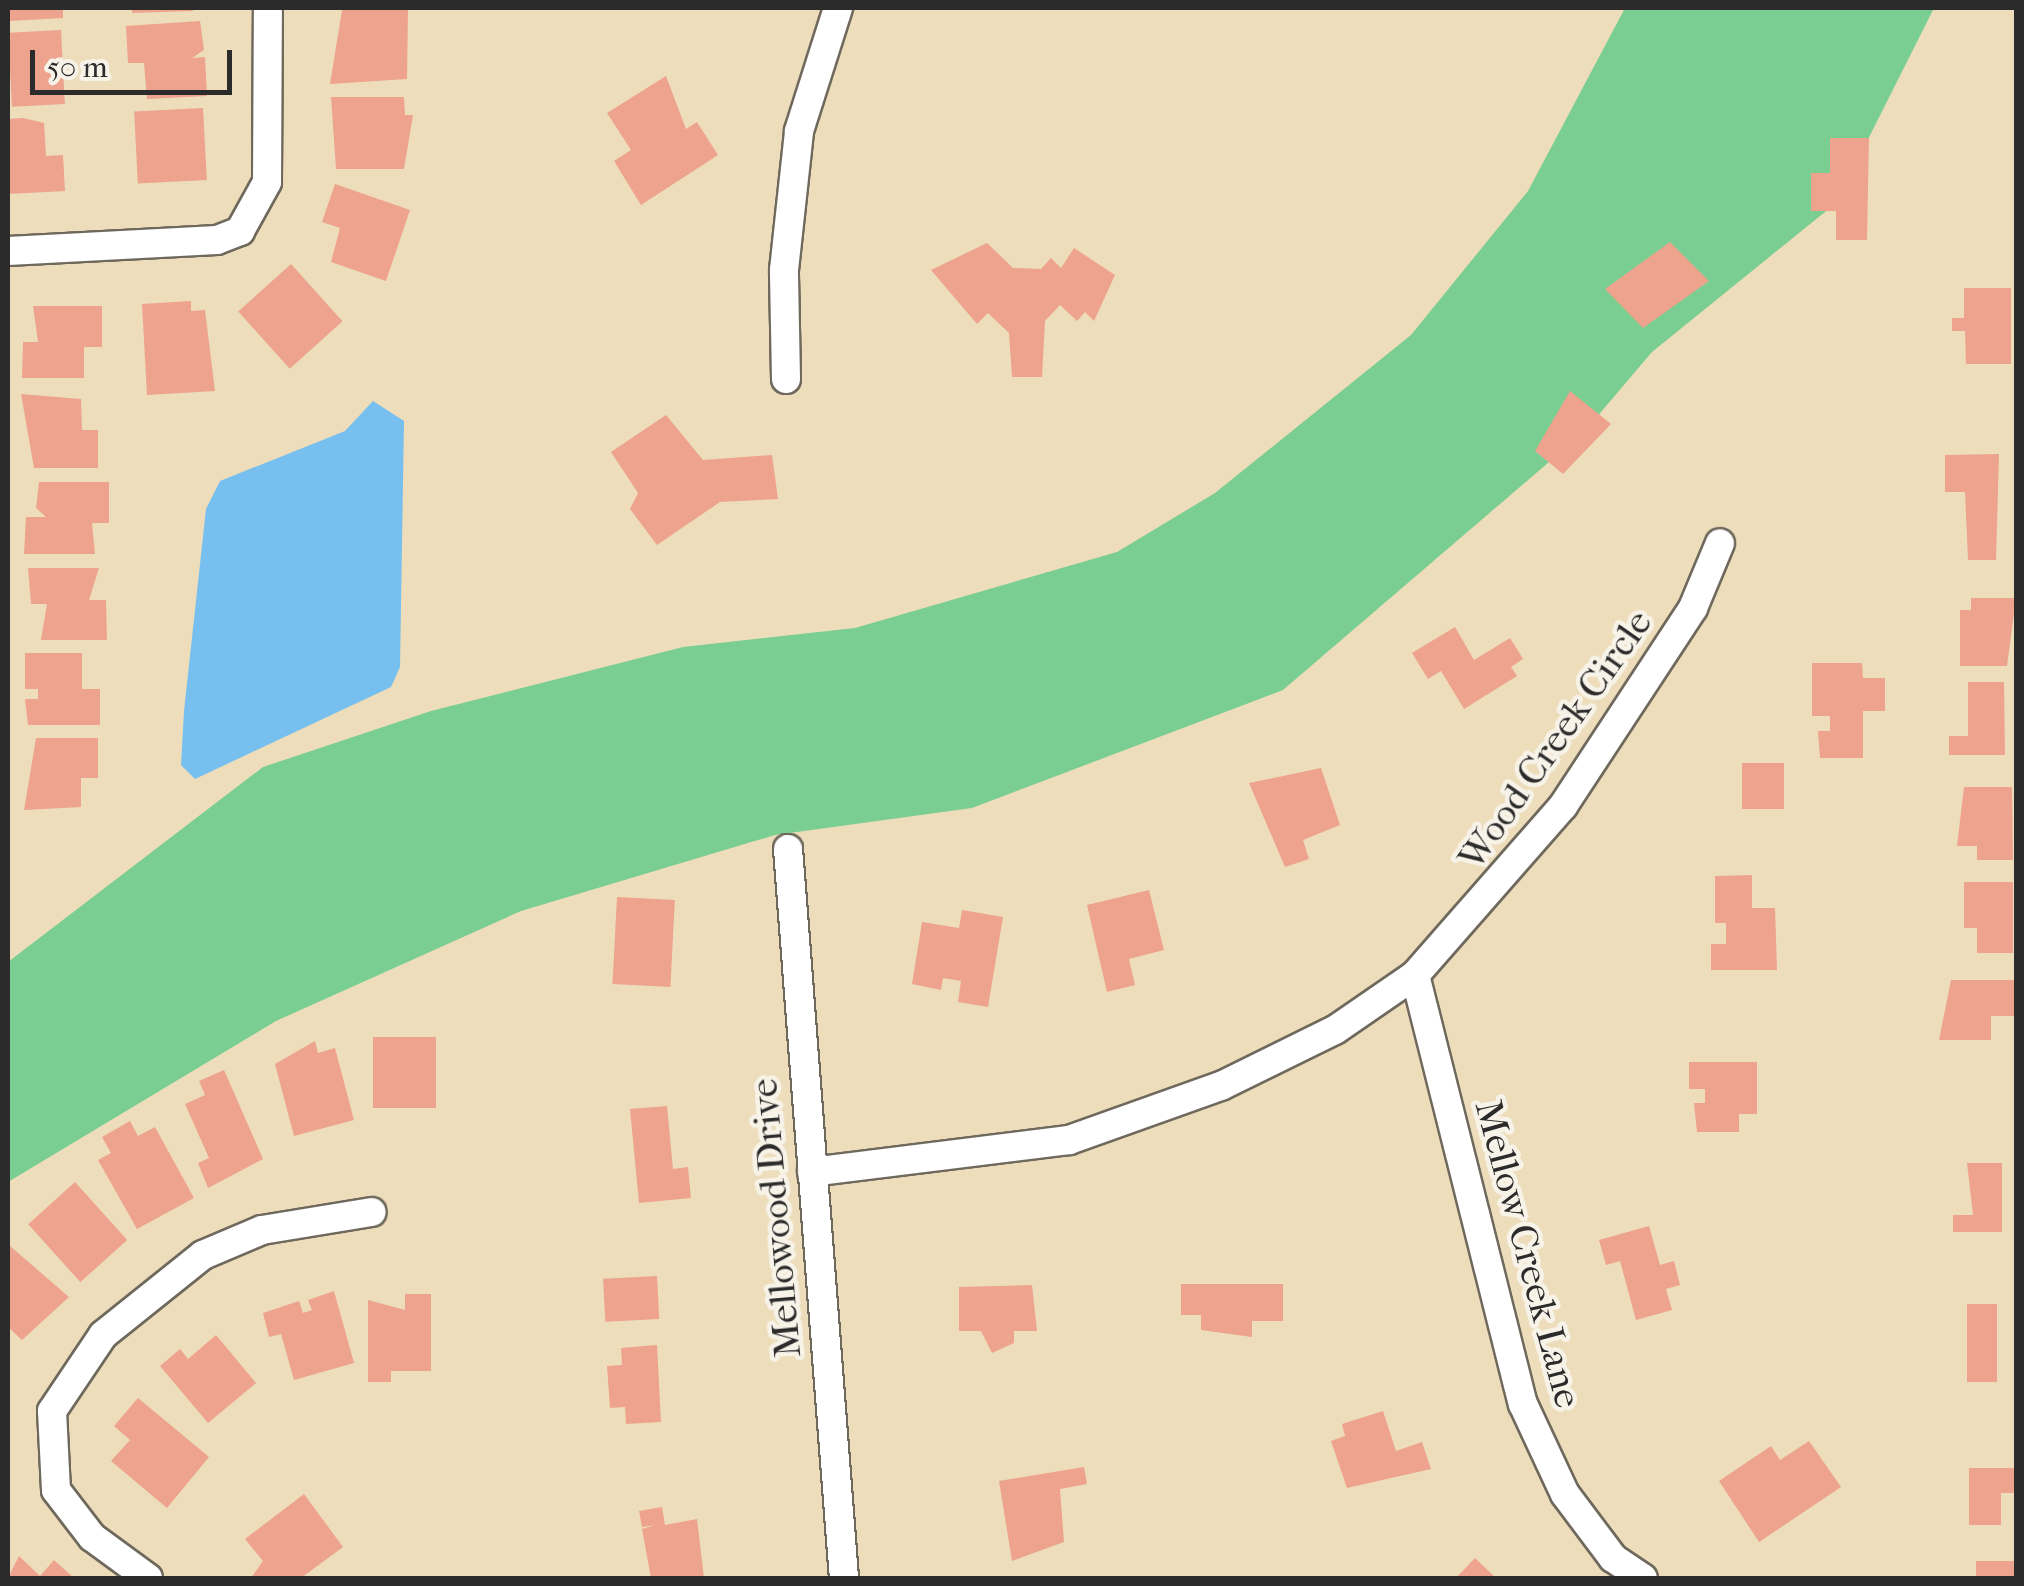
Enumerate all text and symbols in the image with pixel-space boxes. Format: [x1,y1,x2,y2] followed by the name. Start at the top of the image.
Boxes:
[35,30,238,92] scale bar
[47,50,108,85] text: 50 m
[1448,601,1662,879] street label: Wood Creek Circle
[741,1077,811,1359] street label: Mellowood Drive
[1465,1095,1591,1413] street label: Mellow Creek Lane

